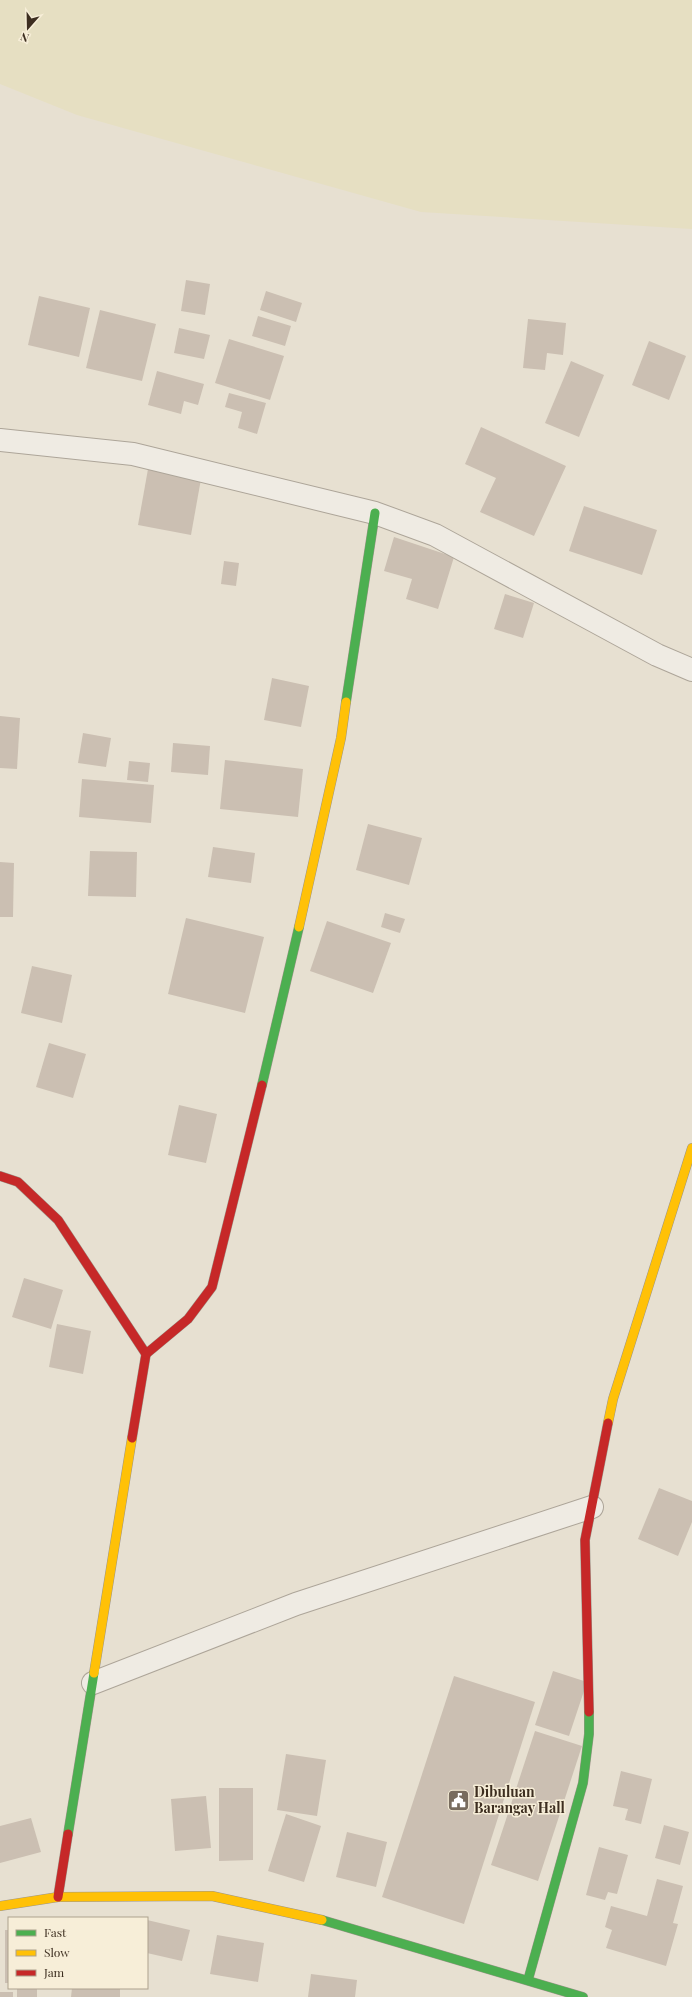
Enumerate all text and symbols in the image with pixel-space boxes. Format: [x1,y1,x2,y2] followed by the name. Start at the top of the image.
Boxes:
[8,8,48,48] north arrow
[18,29,31,46] text: N
[474,1782,566,1817] place label: Dibuluan Barangay Hall
[446,1787,472,1813] public building icon: Dibuluan Barangay Hall
[8,1917,148,1989] legend
[44,1924,67,1940] text: Fast
[44,1944,70,1960] text: Slow
[43,1964,65,1980] text: Jam

